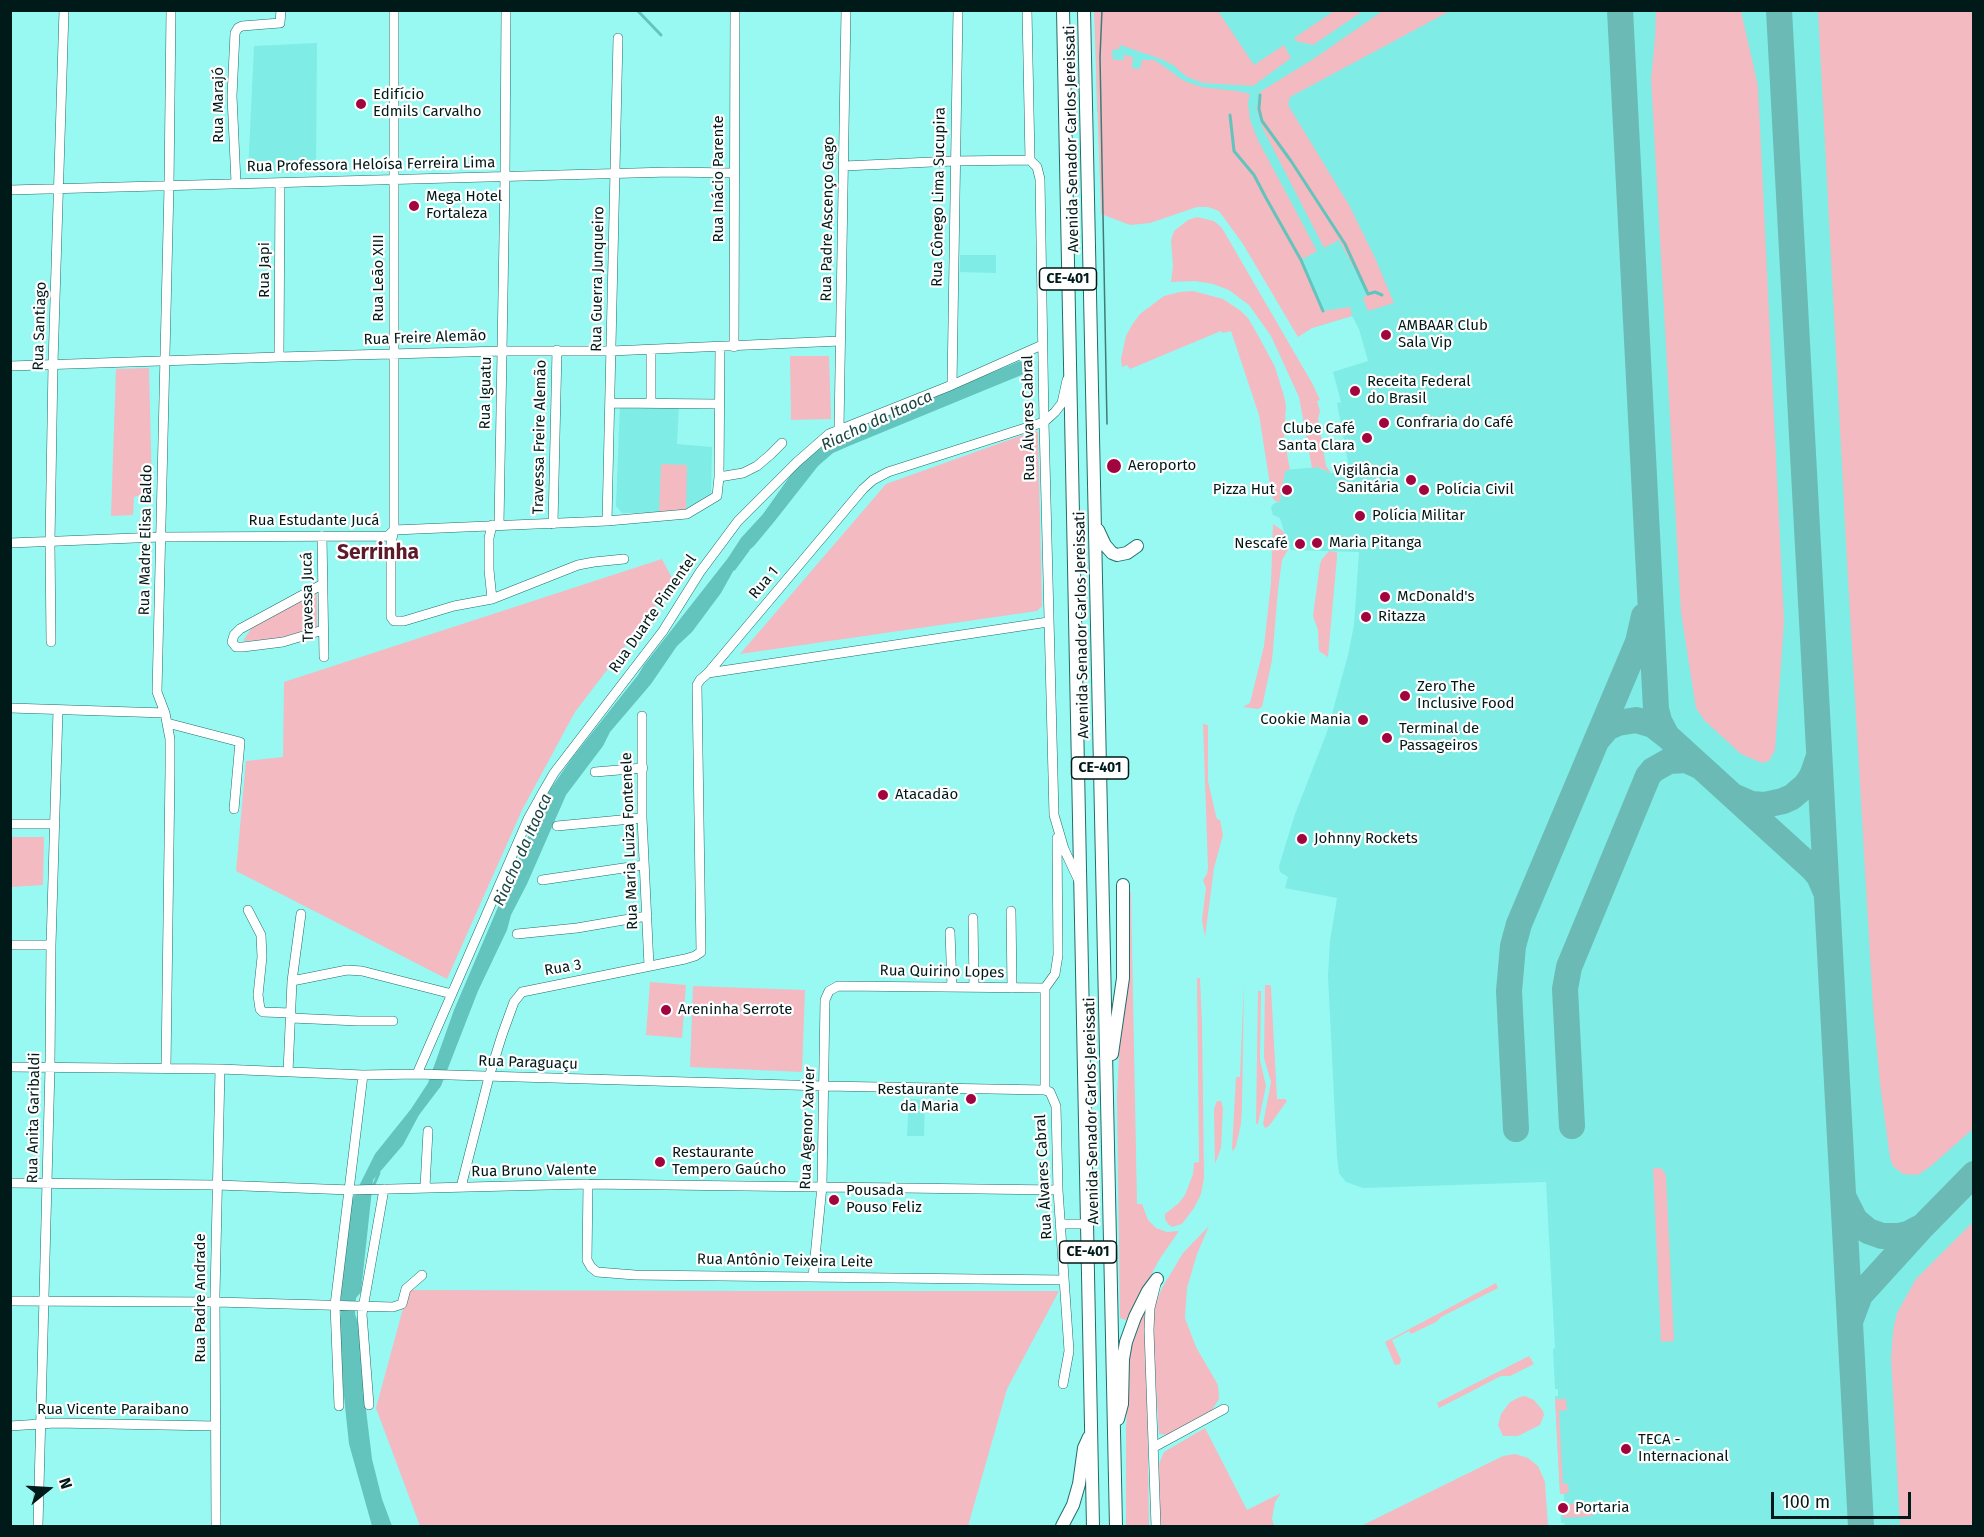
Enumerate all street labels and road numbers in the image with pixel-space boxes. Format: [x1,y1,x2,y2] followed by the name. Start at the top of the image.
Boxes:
[1061,25,1083,253] street label: Avenida Senador Carlos Jereissati
[210,67,228,143] street label: Rua Marajó
[928,107,950,287] street label: Rua Cônego Lima Sucupira
[710,115,728,243] street label: Rua Inácio Parente
[818,136,838,302] street label: Rua Padre Ascenço Gago
[246,154,496,176] street label: Rua Professora Heloísa Ferreira Lima
[588,206,608,352] street label: Rua Guerra Junqueiro
[370,234,388,322] street label: Rua Leão XIII
[256,242,274,298] street label: Rua Japi
[1040,268,1096,290] road number: CE-401
[29,281,51,371] street label: Rua Santiago
[363,327,487,349] street label: Rua Freire Alemão
[1019,355,1039,481] street label: Rua Álvares Cabral
[476,356,496,430] street label: Rua Iguatu
[530,359,550,515] street label: Travessa Freire Alemão
[136,464,156,616] street label: Rua Madre Elisa Baldo
[1071,511,1093,739] street label: Avenida Senador Carlos Jereissati
[249,512,379,530] street label: Rua Estudante Jucá
[605,551,701,677] street label: Rua Duarte Pimentel
[298,552,318,642] street label: Travessa Jucá
[745,563,783,603] street label: Rua 1
[618,752,642,930] street label: Rua Maria Luiza Fontenele
[1072,757,1128,779] road number: CE-401
[543,956,583,980] street label: Rua 3
[879,962,1005,982] street label: Rua Quirino Lopes
[1081,997,1103,1225] street label: Avenida Senador Carlos Jereissati
[24,1052,44,1184] street label: Rua Anita Garibaldi
[478,1052,578,1074] street label: Rua Paraguaçu
[797,1066,819,1190] street label: Rua Agenor Xavier
[1032,1114,1056,1240] street label: Rua Álvares Cabral
[471,1161,597,1181] street label: Rua Bruno Valente
[192,1233,210,1363] street label: Rua Padre Andrade
[1060,1241,1116,1263] road number: CE-401
[697,1250,873,1272] street label: Rua Antônio Teixeira Leite
[37,1401,189,1419] street label: Rua Vicente Paraibano

